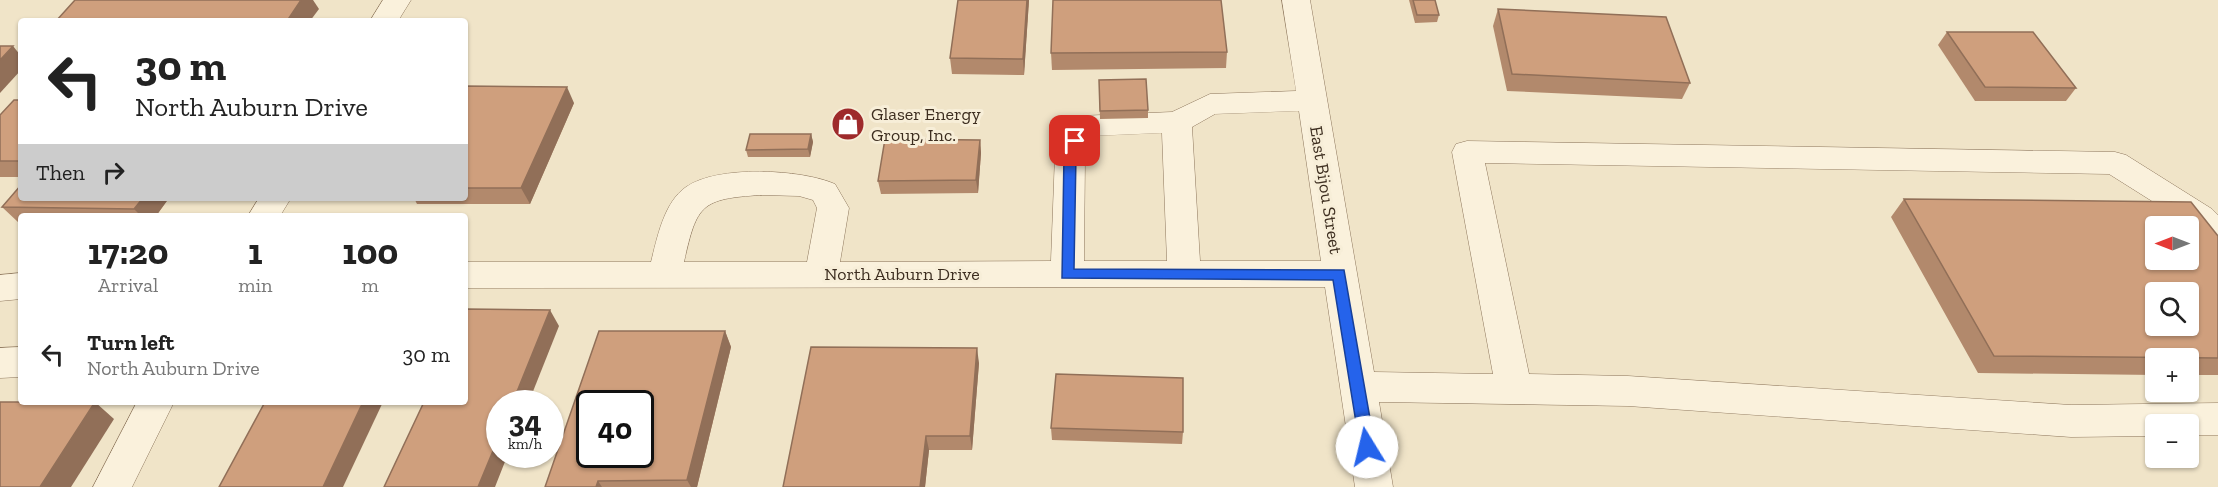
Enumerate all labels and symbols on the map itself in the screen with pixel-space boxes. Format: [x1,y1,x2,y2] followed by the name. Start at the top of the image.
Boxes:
[871,103,981,146] place label: Glaser Energy Group, Inc.
[830,106,866,142] shop icon: Glaser Energy Group, Inc.
[1049,115,1100,166] pin
[1305,124,1347,256] street label: East Bijou Street
[2145,216,2199,270] north arrow
[824,263,980,285] street label: North Auburn Drive
[576,390,654,468] speed limit sign: 40
[1335,415,1399,479] position arrow

